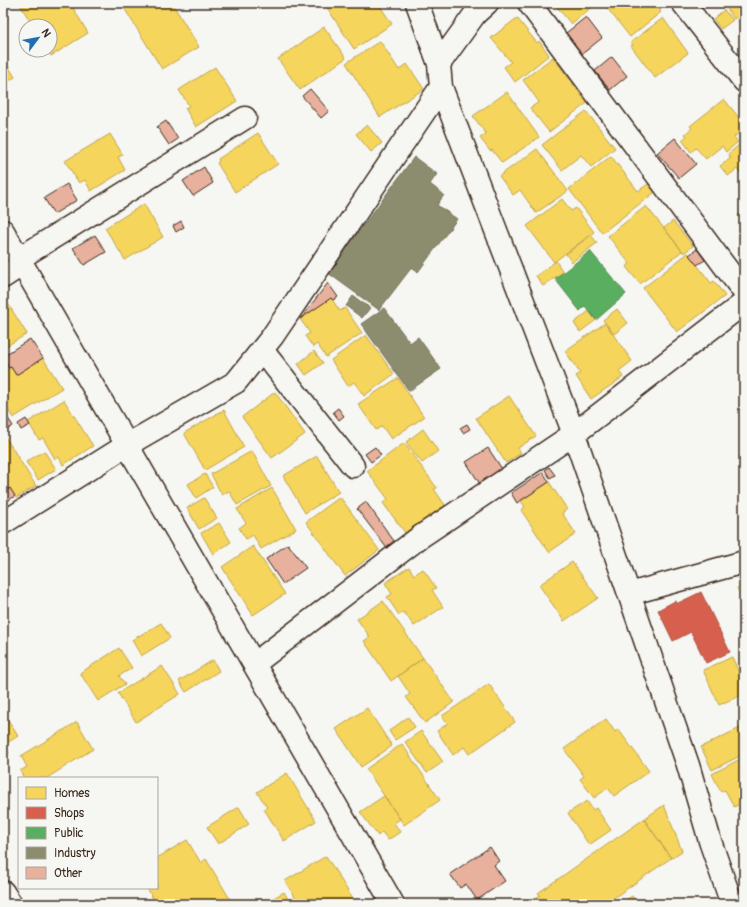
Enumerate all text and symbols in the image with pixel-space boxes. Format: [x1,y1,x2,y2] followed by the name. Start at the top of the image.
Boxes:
[18,18,58,58] north arrow
[39,26,54,40] text: N
[18,777,158,889] legend
[54,786,90,801] text: Homes
[54,806,85,821] text: Shops
[54,826,84,841] text: Public
[54,846,96,861] text: Industry
[54,866,83,881] text: Other

